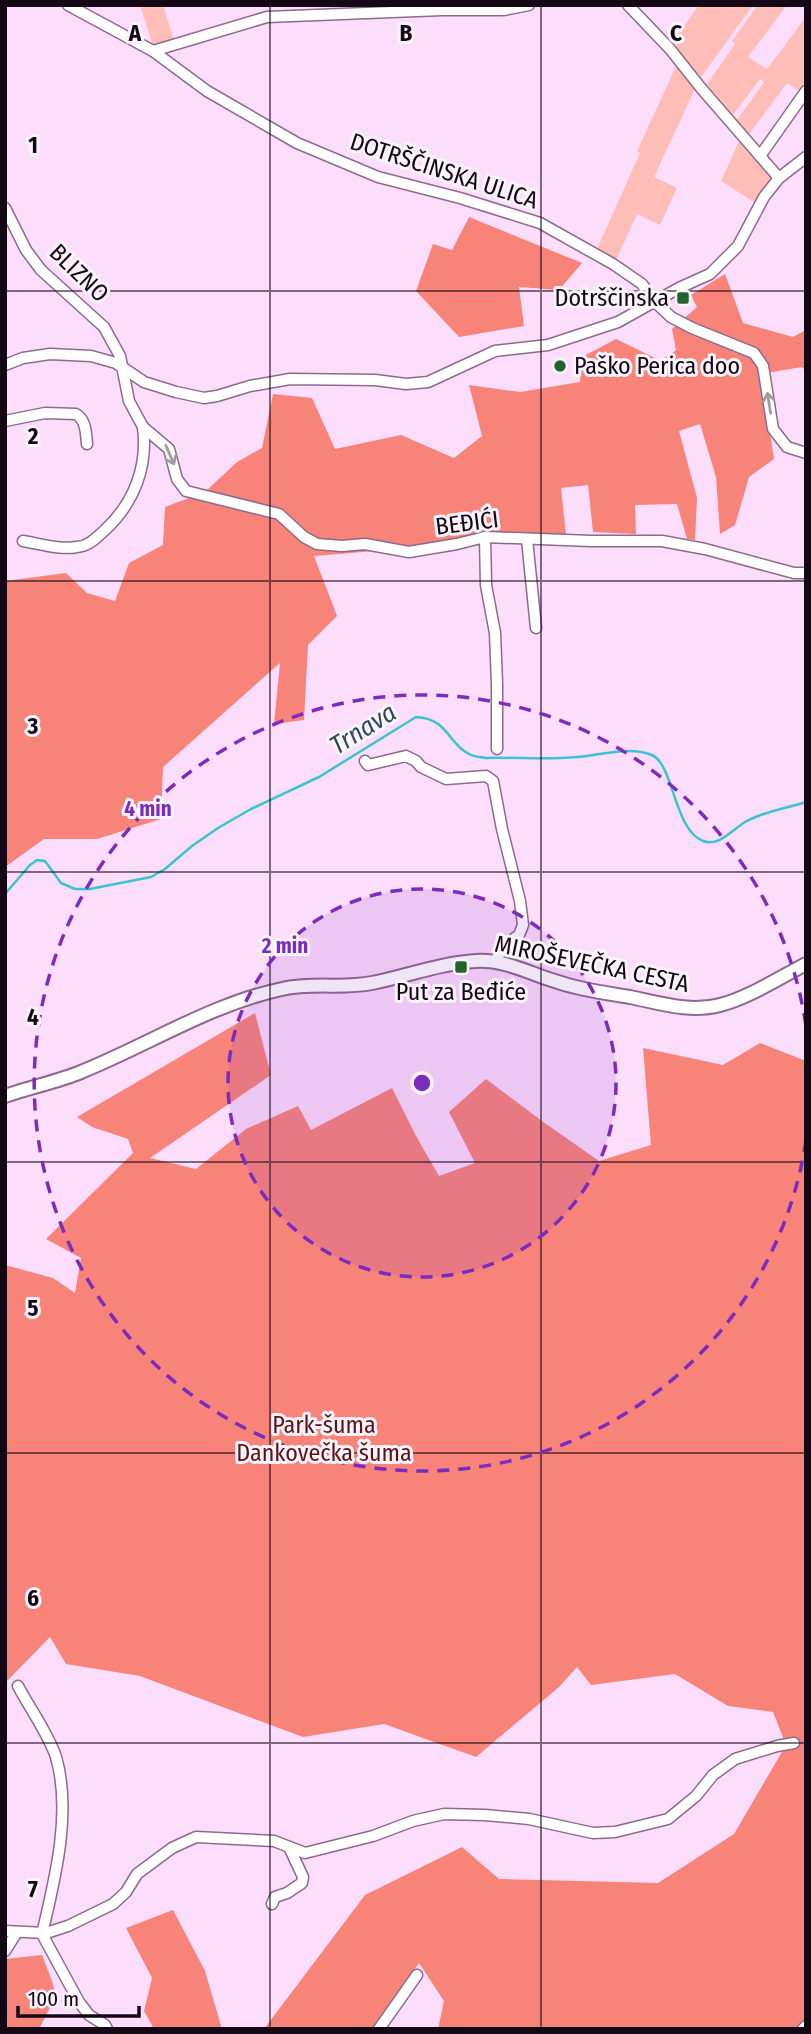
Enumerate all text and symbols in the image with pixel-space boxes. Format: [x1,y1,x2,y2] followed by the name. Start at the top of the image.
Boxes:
[128,19,142,47] text: A
[400,19,413,47] text: B
[670,19,682,47] text: C
[347,126,542,215] street label: DOTRŠČINSKA ULICA
[28,131,38,159] text: 1
[44,238,114,308] street label: BLIZNO
[554,284,669,312] place label: Dotrščinska
[675,290,691,306] marker: Dotrščinska
[574,352,740,380] place label: Paško Perica doo
[552,358,568,374] marker: Paško Perica doo
[762,392,775,415] one-way arrow
[27,422,39,450] text: 2
[164,444,177,465] one-way arrow
[434,505,500,541] street label: BEĐIĆI
[324,697,402,761] water label: Trnava
[27,712,39,740] text: 3
[124,796,172,822] text: 4 min
[492,929,692,998] street label: MIROŠEVEČKA CESTA
[261,933,308,959] text: 2 min
[453,959,469,975] marker: Put za Beđiće
[396,978,526,1006] place label: Put za Beđiće
[27,1003,39,1031] text: 4
[410,1071,434,1095] centre of rings
[27,1294,39,1322] text: 5
[236,1411,412,1467] park label: Park-šuma Dankovečka šuma
[27,1584,39,1612] text: 6
[28,1875,38,1903] text: 7
[18,1974,138,2018] scale bar
[28,1986,79,2012] text: 100 m

